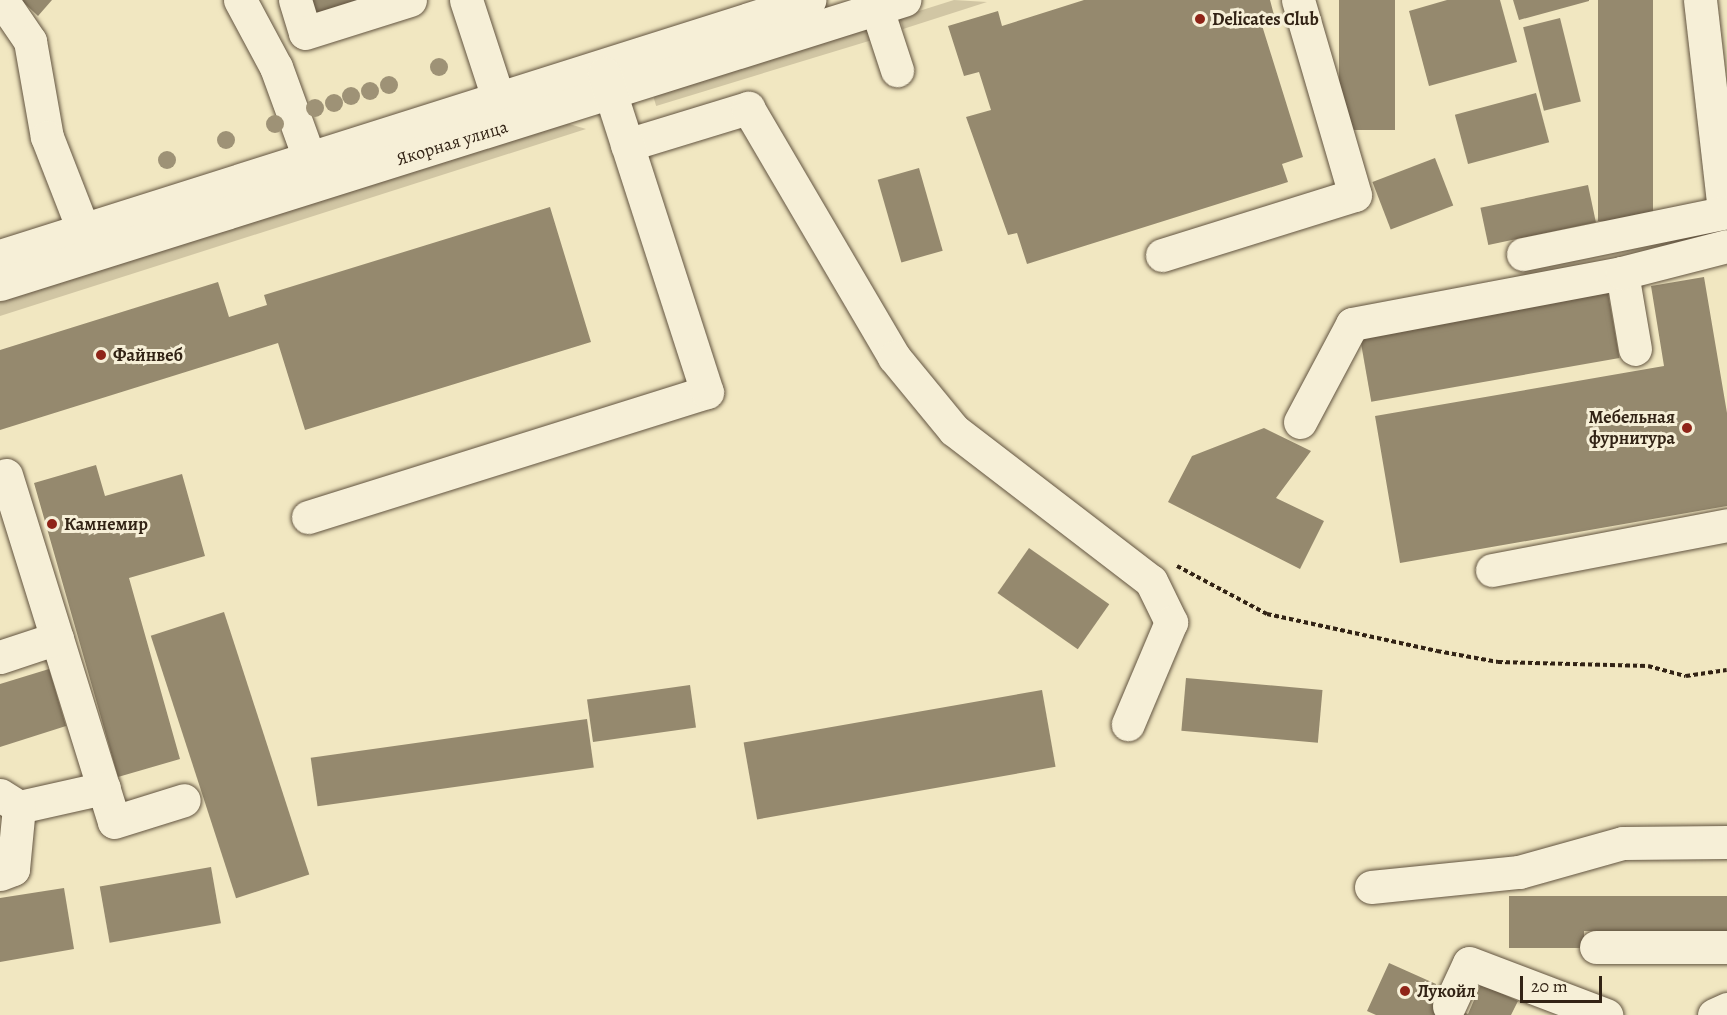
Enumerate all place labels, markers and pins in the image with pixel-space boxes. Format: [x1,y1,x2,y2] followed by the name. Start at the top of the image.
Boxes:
[1212,8,1319,30] place label: Delicates Club
[1193,12,1207,26] marker: Delicates Club
[113,344,183,366] place label: Файнвеб
[94,348,108,362] marker: Файнвеб
[1588,407,1675,450] place label: Мебельная фурнитура
[1680,421,1694,435] marker: Мебельная фурнитура
[64,513,148,535] place label: Камнемир
[45,517,59,531] marker: Камнемир
[1417,980,1476,1002] place label: Лукойл
[1398,984,1412,998] marker: Лукойл

